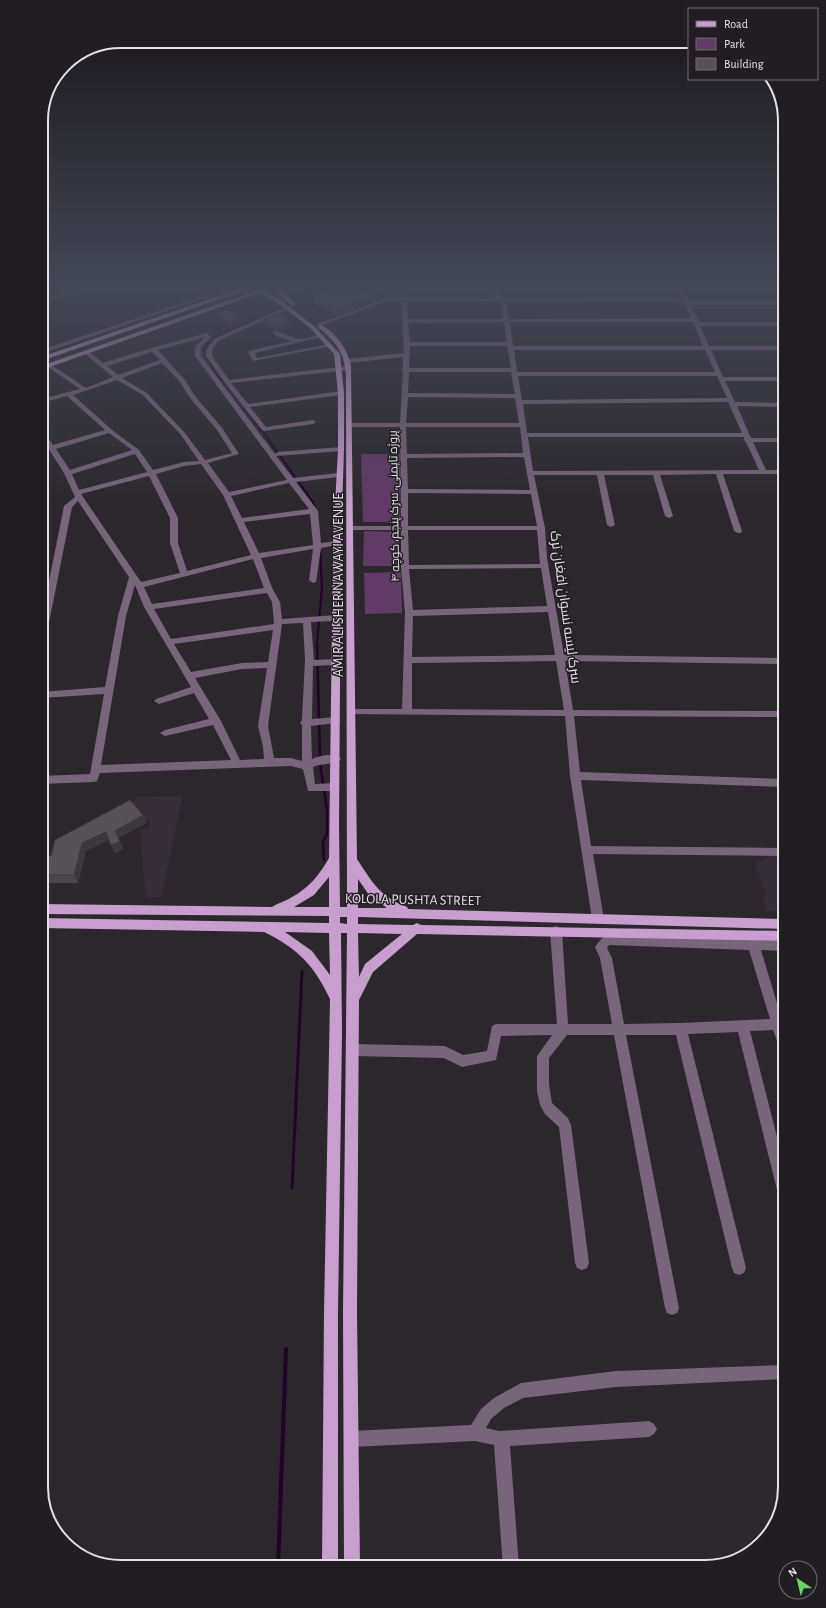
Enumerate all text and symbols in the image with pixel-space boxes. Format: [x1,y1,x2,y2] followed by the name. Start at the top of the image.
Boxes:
[688,8,818,80] legend
[724,18,748,30] text: Road
[724,38,745,50] text: Park
[724,58,764,70] text: Building
[387,429,404,582] street label: پروژه تایمنی، سرک پنجم، کوچه ۴
[332,493,346,677] street label: AMIR ALI SHER NAWAYI AVENUE
[547,530,583,685] street label: سرک لیسه نسوان افغان‌ ترک
[345,892,482,908] street label: KOLOLA PUSHTA STREET
[778,1560,818,1600] north arrow
[786,1566,799,1579] text: N

